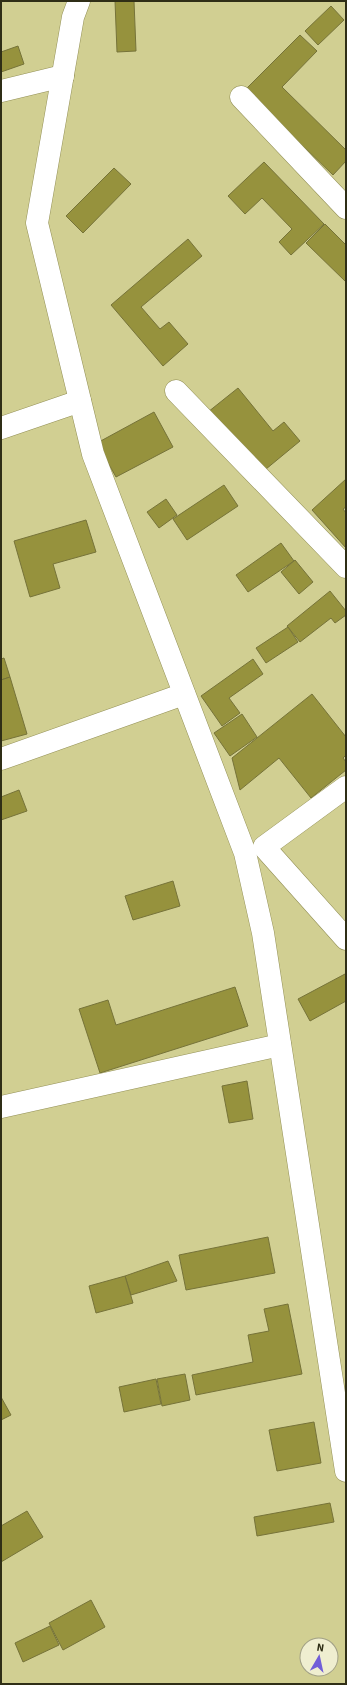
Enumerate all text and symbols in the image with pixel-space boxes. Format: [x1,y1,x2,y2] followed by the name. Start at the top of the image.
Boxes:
[299,1637,339,1677] north arrow
[316,1640,325,1656] text: N

